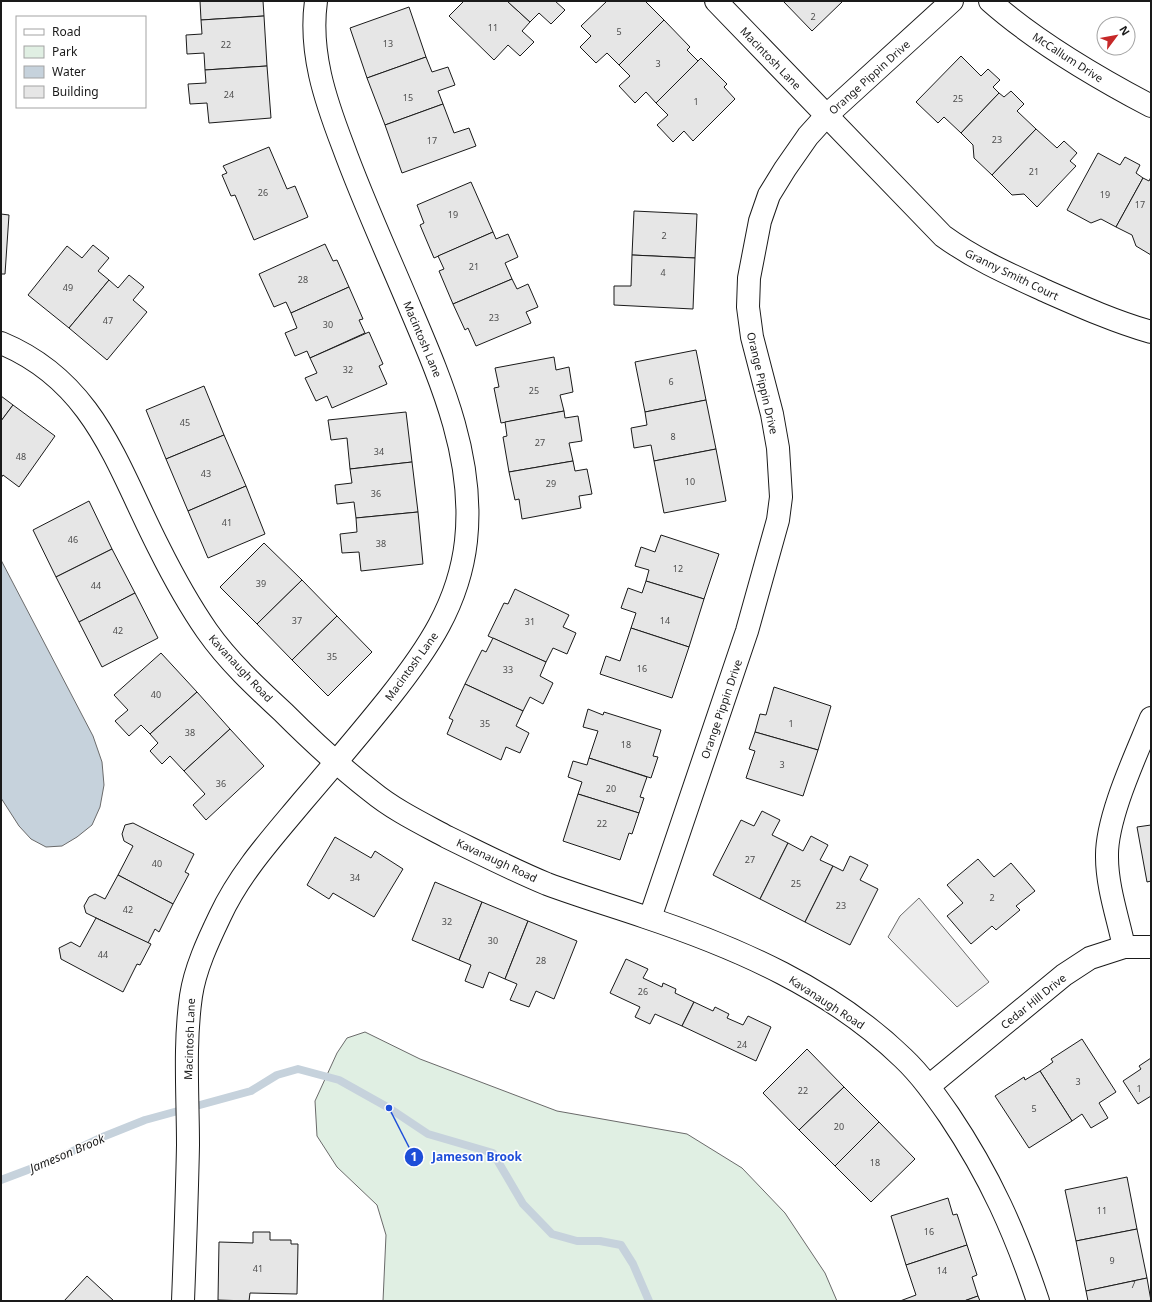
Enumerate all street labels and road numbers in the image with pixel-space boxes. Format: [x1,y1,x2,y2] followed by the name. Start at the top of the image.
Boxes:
[737,23,805,93] street label: Macintosh Lane
[1030,29,1106,85] street label: McCallum Drive
[825,36,913,118] street label: Orange Pippin Drive
[963,245,1061,303] street label: Granny Smith Court
[400,299,446,379] street label: Macintosh Lane
[744,330,782,436] street label: Orange Pippin Drive
[381,629,441,703] street label: Macintosh Lane
[206,631,276,705] street label: Kavanaugh Road
[697,657,745,761] street label: Orange Pippin Drive
[454,835,540,885] street label: Kavanaugh Road
[997,970,1069,1032] street label: Cedar Hill Drive
[786,972,868,1032] street label: Kavanaugh Road
[180,998,198,1080] street label: Macintosh Lane

